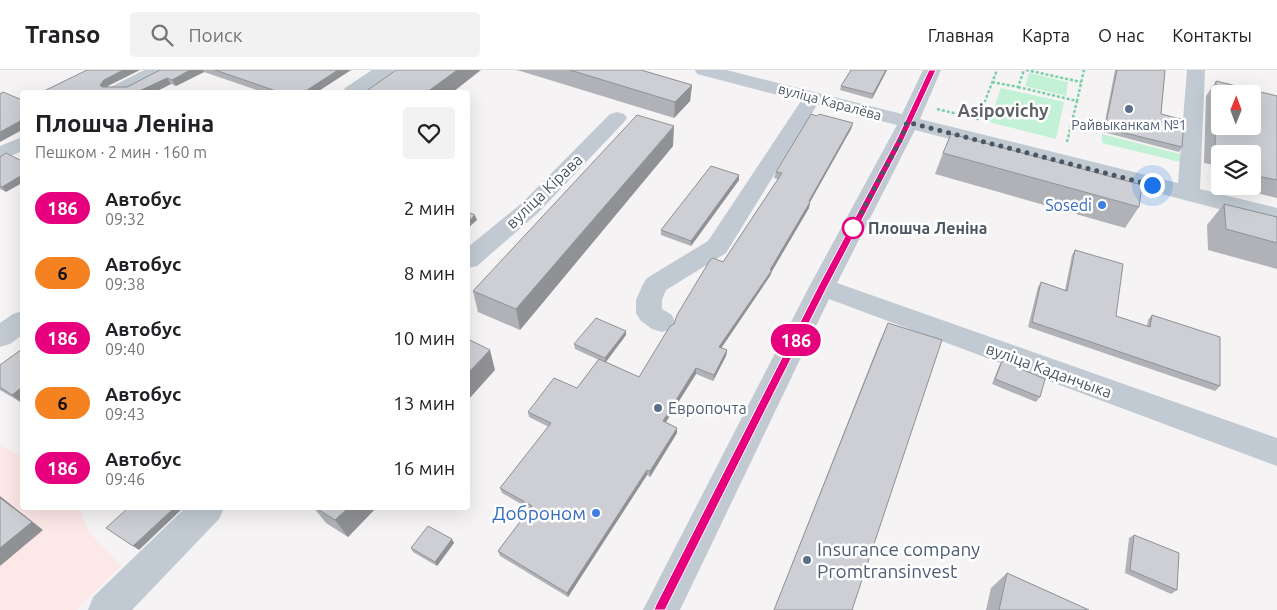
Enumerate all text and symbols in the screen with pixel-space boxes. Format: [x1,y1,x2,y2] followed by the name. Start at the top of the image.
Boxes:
[130,12,480,57] search box
[25,21,100,48] text: Transo
[148,21,176,49] icon: search
[188,24,243,46] text: Поиск
[928,25,994,45] text: Главная
[1022,25,1070,45] text: Карта
[1098,25,1144,45] text: О нас
[1172,25,1252,45] text: Контакты
[777,81,883,123] street label: вуліца Каралёва
[1211,85,1261,135] north arrow
[1211,85,1261,195] map controls
[957,100,1049,120] district label: Asipovichy
[1123,103,1135,115] marker: Райвыканкам №1
[403,107,455,159] button: heart
[35,110,214,137] text: Плошча Леніна
[1071,117,1187,133] place label: Райвыканкам №1
[35,143,207,161] text: Пешком · 2 мин · 160 m
[1211,145,1261,195] button: layers
[502,150,586,232] street label: вуліца Кірава
[1140,173,1165,198] your location
[105,188,181,210] text: Автобус
[1045,196,1092,214] place label: Sosedi
[404,197,455,219] text: 2 мин
[47,198,78,218] text: 186
[1096,199,1108,211] marker: Sosedi
[105,210,145,228] text: 09:32
[842,217,864,239] marker: Плошча Леніна
[868,219,988,237] place label: Плошча Леніна
[105,253,181,275] text: Автобус
[404,262,455,284] text: 8 мин
[57,263,68,283] text: 6
[105,275,145,293] text: 09:38
[105,318,181,340] text: Автобус
[767,324,825,356] line badge: 186
[393,327,455,349] text: 10 мин
[47,328,78,348] text: 186
[781,330,811,350] text: 186
[984,339,1114,401] street label: вуліца Каданчыка
[105,340,145,358] text: 09:40
[105,383,181,405] text: Автобус
[393,392,455,414] text: 13 мин
[57,393,68,413] text: 6
[668,399,747,417] place label: Европочта
[652,402,664,414] marker: Европочта
[105,405,145,423] text: 09:43
[105,448,181,470] text: Автобус
[393,457,455,479] text: 16 мин
[47,458,78,478] text: 186
[105,470,145,488] text: 09:46
[492,502,586,524] place label: Доброном
[590,507,602,519] marker: Доброном
[817,538,980,582] place label: Insurance company Promtransinvest
[801,554,813,566] marker: Insurance company Promtransinvest

